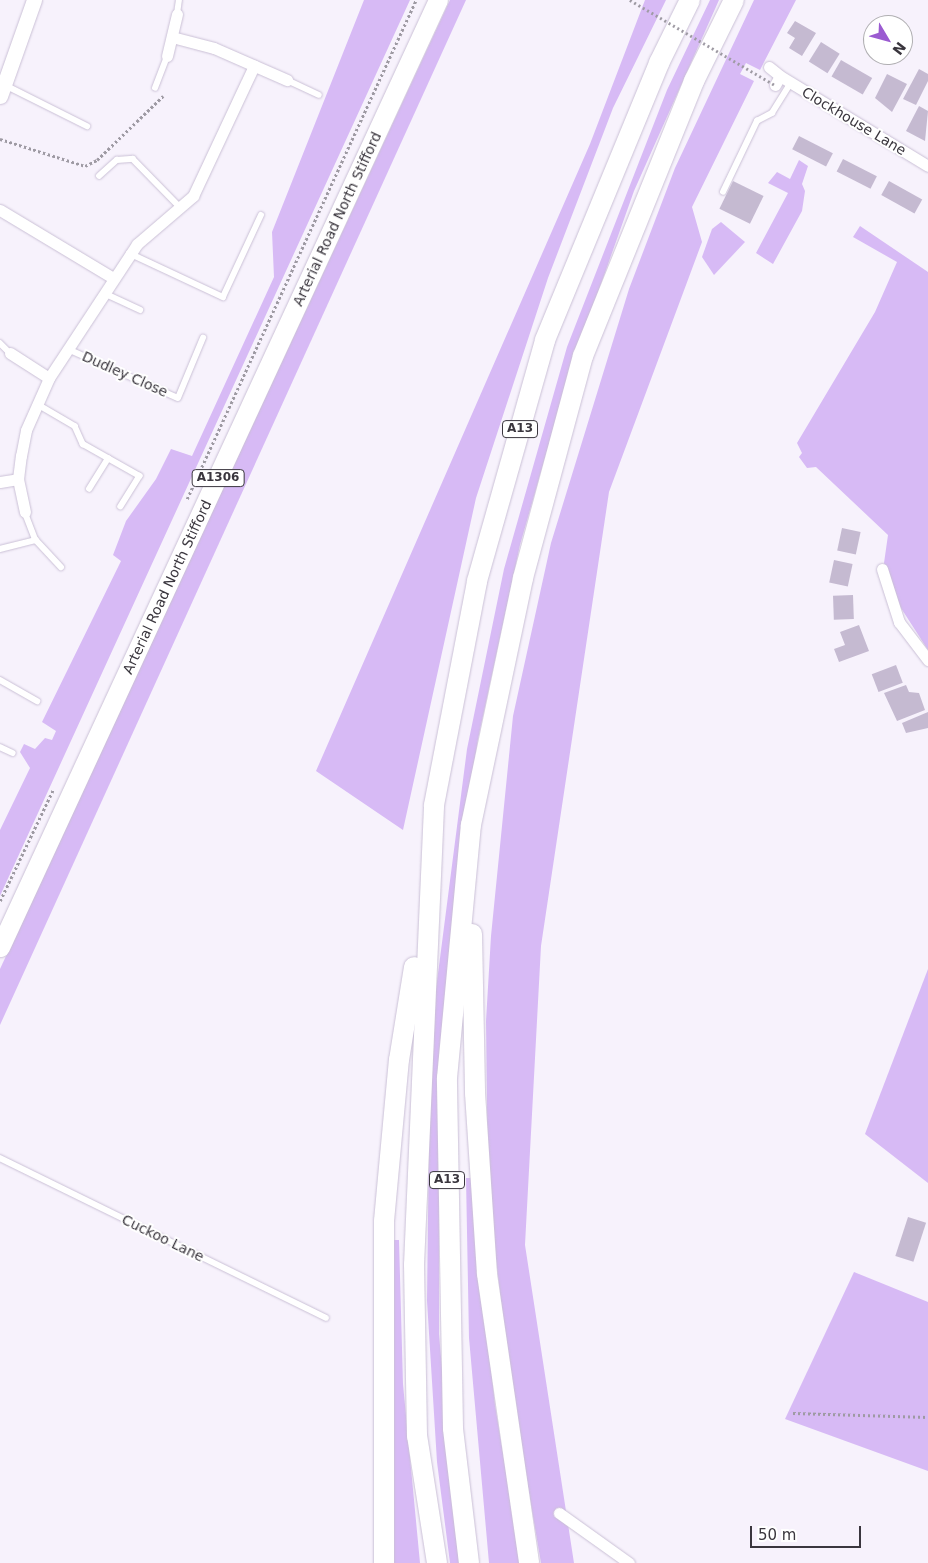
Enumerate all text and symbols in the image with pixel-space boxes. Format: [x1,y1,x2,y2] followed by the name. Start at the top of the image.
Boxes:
[863,15,913,65] north arrow
[889,39,909,58] text: N
[799,83,909,159] street label: Clockhouse Lane
[289,129,385,309] street label: Arterial Road North Stifford
[80,348,170,400] street label: Dudley Close
[501,419,539,438] road number: A13
[190,468,246,488] road number: A1306
[119,497,215,677] street label: Arterial Road North Stifford
[428,1170,466,1190] road number: A13
[119,1211,207,1265] street label: Cuckoo Lane
[753,1516,864,1548] scale bar
[758,1526,796,1544] text: 50 m

